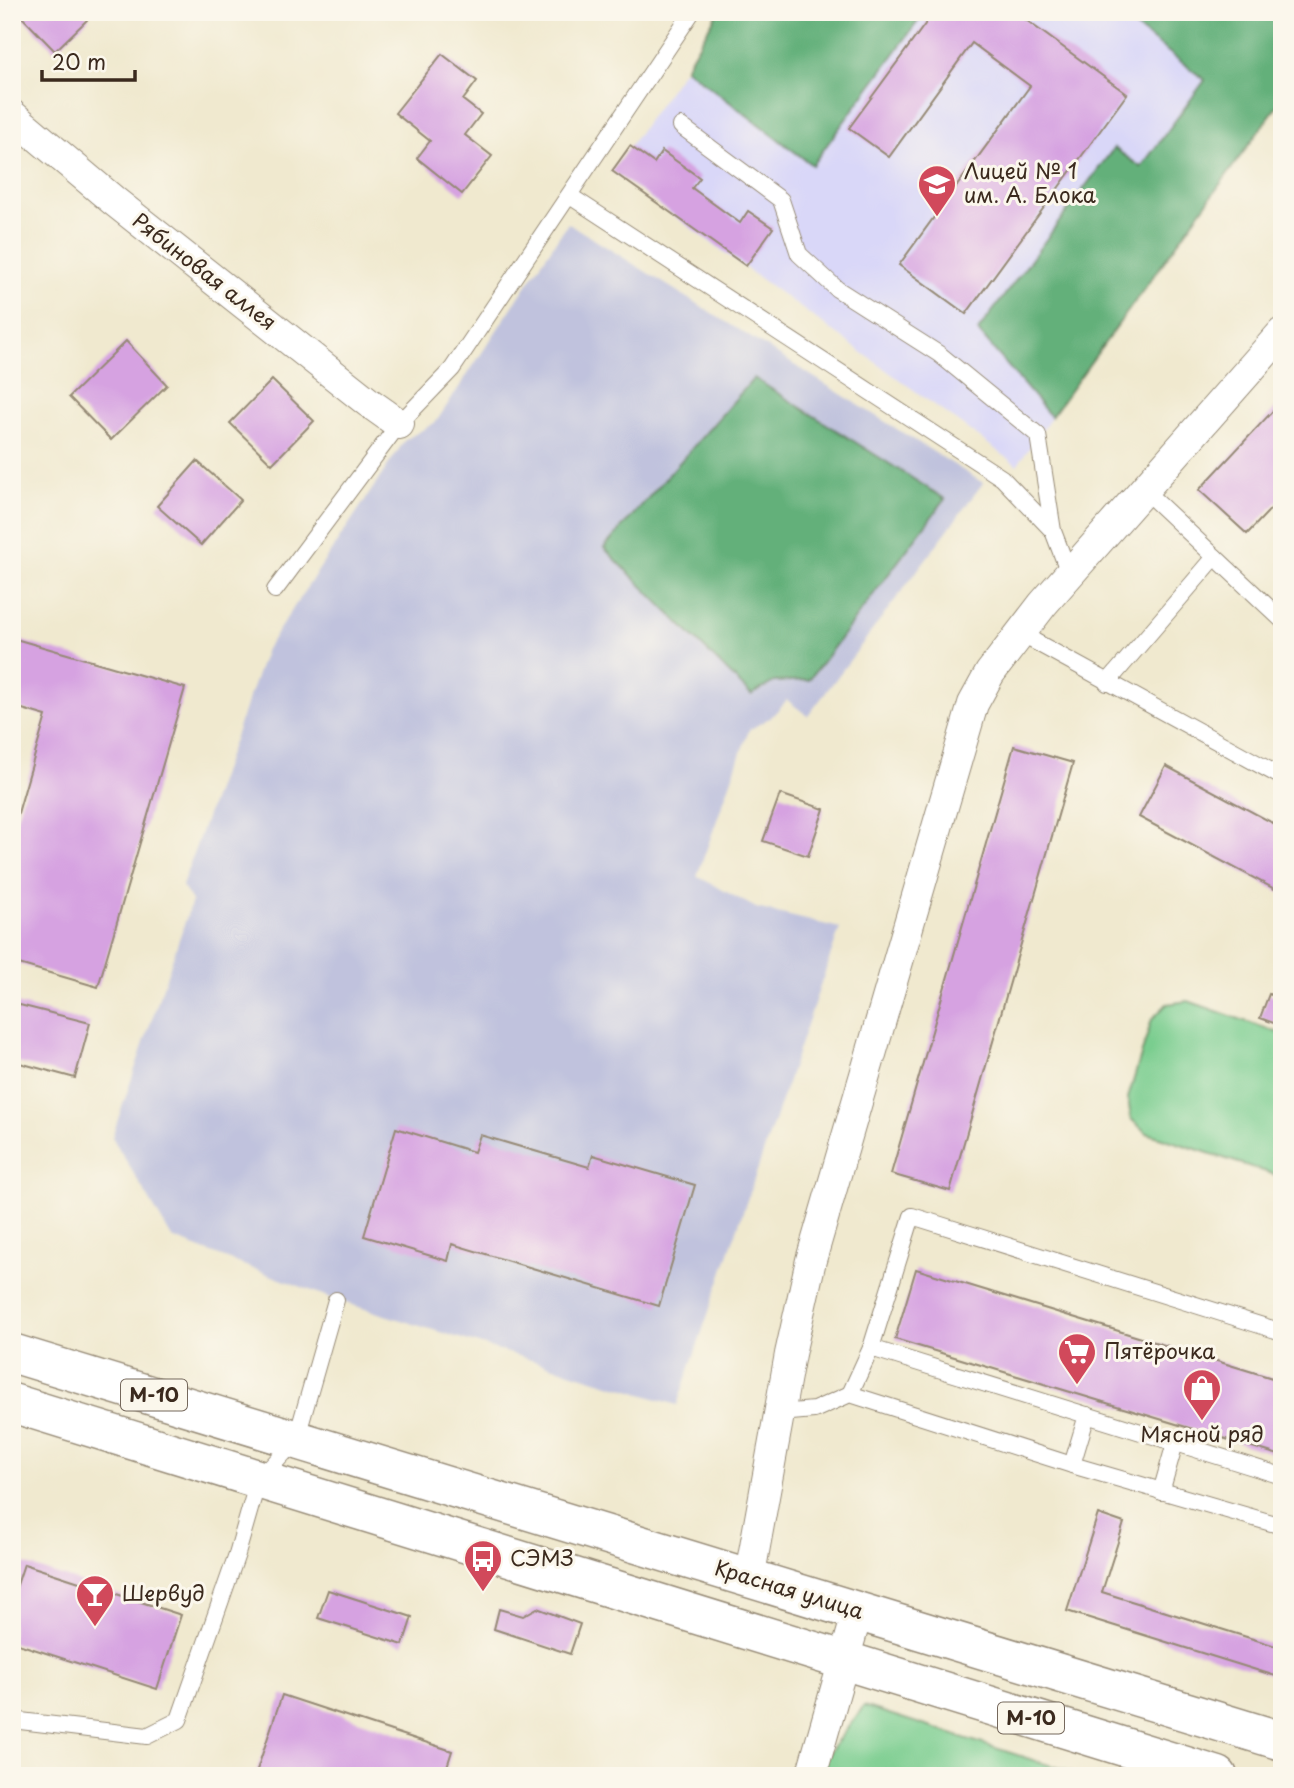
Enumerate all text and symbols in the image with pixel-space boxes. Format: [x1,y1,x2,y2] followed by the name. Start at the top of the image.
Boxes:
[42,38,135,82] scale bar
[52,45,106,77] text: 20 m
[964,154,1096,210] place label: Лицей № 1 им. А. Блока
[916,163,958,218] school or university icon: Лицей № 1 им. А. Блока
[126,204,284,337] street label: Рябиновая аллея
[1056,1331,1098,1386] supermarket icon: Пятёрочка
[1104,1334,1216,1366] place label: Пятёрочка
[1181,1367,1223,1422] shop icon: Мясной ряд
[121,1380,187,1410] road number: М-10
[1140,1417,1264,1449] place label: Мясной ряд
[462,1538,504,1593] bus stop icon: СЭМЗ
[510,1541,574,1573] place label: СЭМЗ
[711,1550,869,1626] street label: Красная улица
[74,1573,116,1628] bar icon: Шервуд
[122,1576,205,1608] place label: Шервуд
[998,1702,1064,1734] road number: М-10

